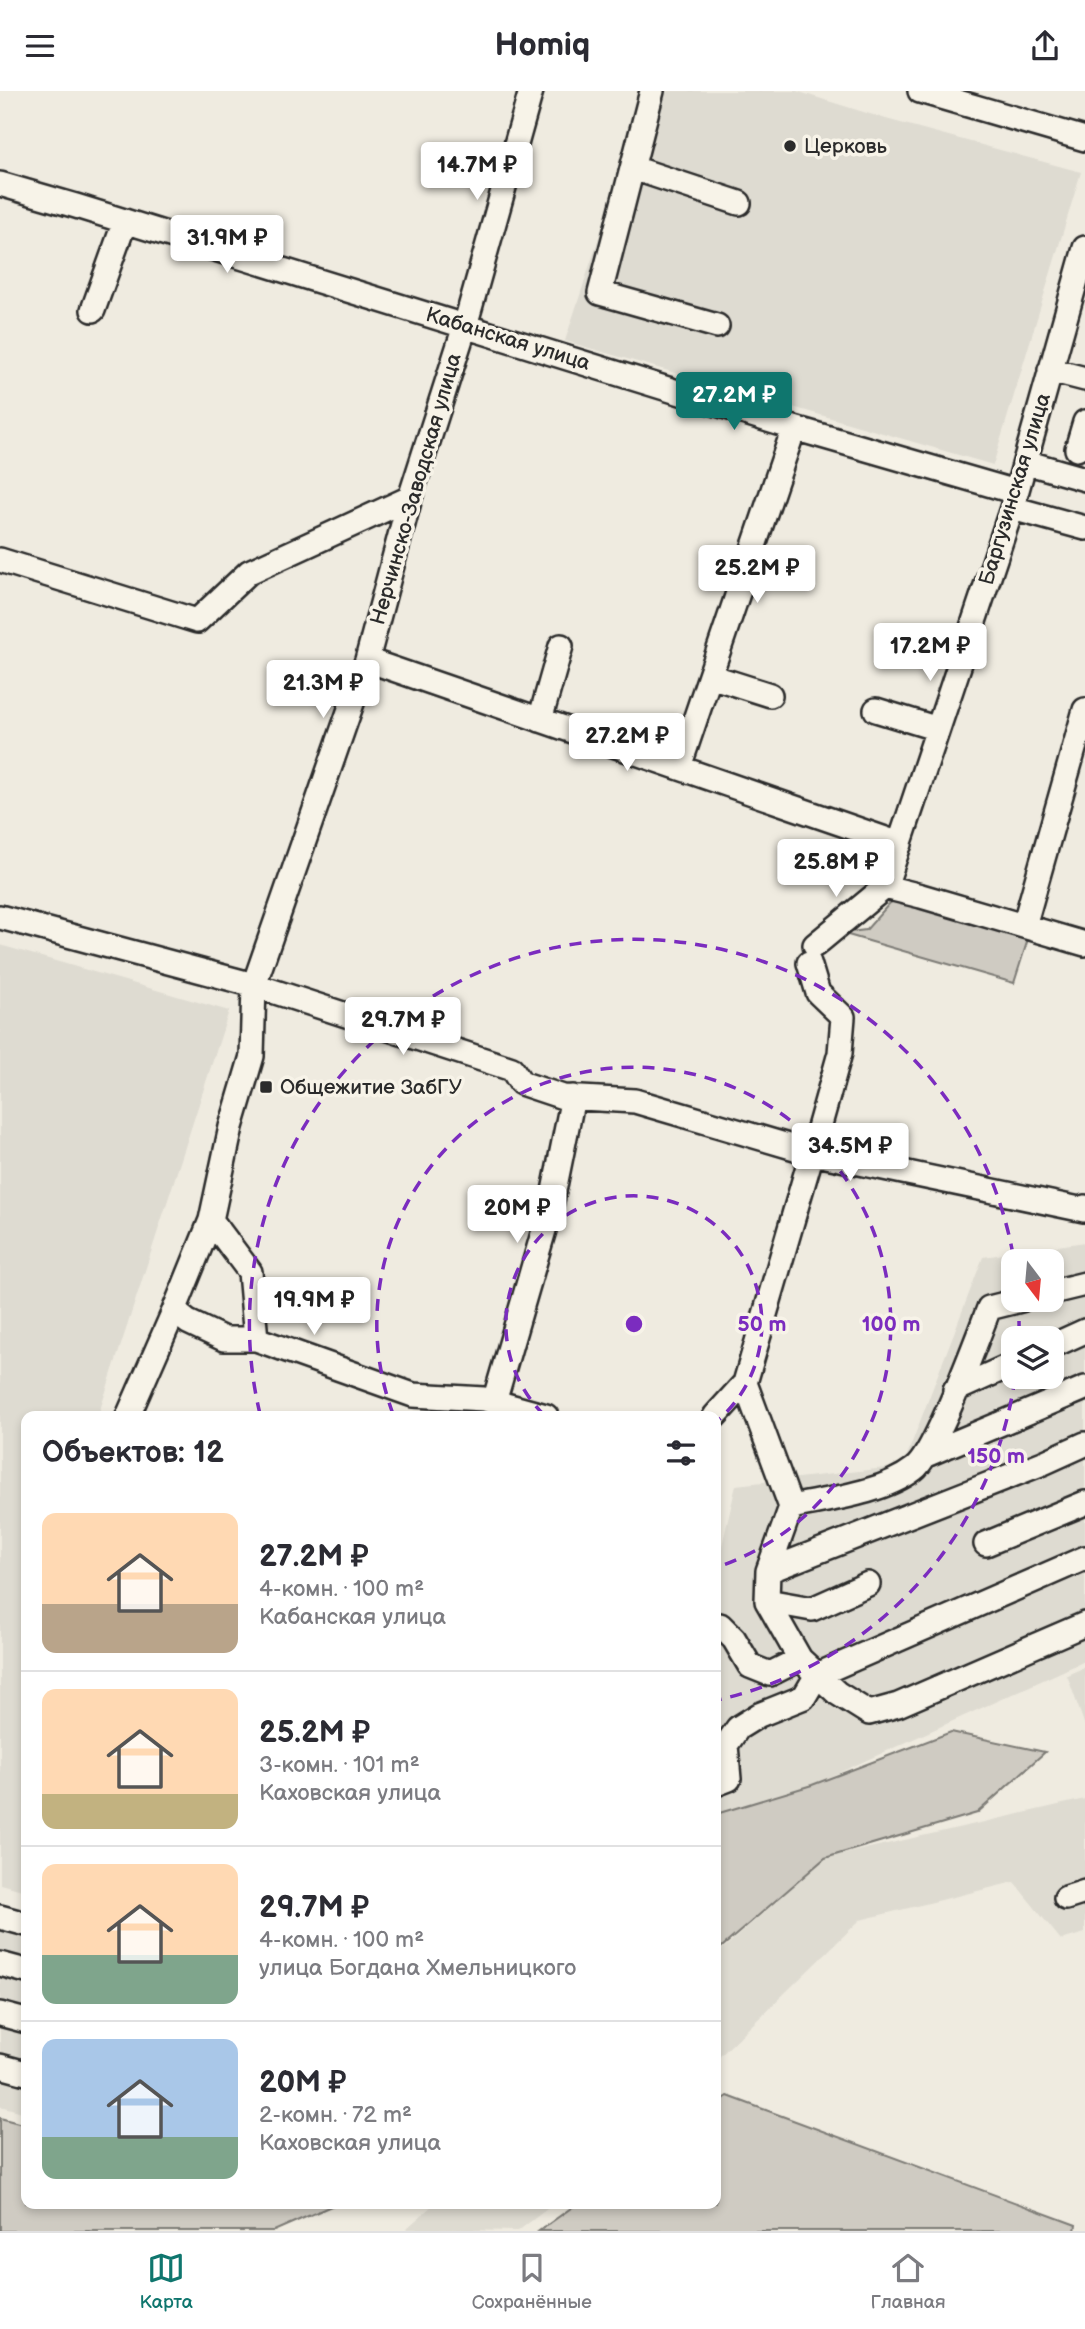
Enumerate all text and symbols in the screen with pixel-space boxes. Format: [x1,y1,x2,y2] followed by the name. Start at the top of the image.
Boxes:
[495,26,590,65] text: Homiq
[21,27,59,65] icon: menu
[1026,27,1064,65] icon: share
[804,134,887,159] place label: Церковь
[782,138,798,154] marker: Церковь
[412,143,542,202] pin: 14.7M ₽
[437,151,517,179] text: 14.7M ₽
[162,215,292,275] pin: 31.9M ₽
[186,224,268,252] text: 31.9M ₽
[423,302,594,376] street label: Кабанская улица
[365,350,467,628] street label: Нерчинско-Заводская улица
[669,373,799,432] pin: 27.2M ₽
[692,381,776,409] text: 27.2M ₽
[974,389,1056,588] street label: Баргузинская улица
[692,545,822,605] pin: 25.2M ₽
[714,554,800,582] text: 25.2M ₽
[865,623,995,683] pin: 17.2M ₽
[890,632,970,660] text: 17.2M ₽
[258,661,388,720] pin: 21.3M ₽
[283,669,363,697] text: 21.3M ₽
[562,713,692,773] pin: 27.2M ₽
[585,722,669,750] text: 27.2M ₽
[771,839,901,899] pin: 25.8M ₽
[793,848,879,876] text: 25.8M ₽
[338,997,468,1057] pin: 29.7M ₽
[361,1006,445,1034] text: 29.7M ₽
[280,1075,463,1100] place label: Общежитие ЗабГУ
[258,1079,274,1095] marker: Общежитие ЗабГУ
[785,1123,915,1183] pin: 34.5M ₽
[808,1132,892,1160] text: 34.5M ₽
[468,1185,566,1245] pin: 20M ₽
[483,1194,551,1222] text: 20M ₽
[1001,1249,1064,1313] north arrow
[1001,1249,1064,1389] map controls
[249,1277,379,1337] pin: 19.9M ₽
[273,1286,355,1314] text: 19.9M ₽
[622,1312,646,1336] centre of rings
[738,1312,786,1337] text: 50 m
[862,1312,920,1337] text: 100 m
[1001,1326,1064,1389] button: layers
[662,1434,700,1472] icon: filters
[42,1435,224,1471] text: Объектов: 12
[967,1444,1025,1469] text: 150 m
[259,1539,369,1575] text: 27.2M ₽
[98,1541,182,1625] icon: home
[259,1575,424,1603] text: 4-комн. · 100 m²
[259,1603,446,1631] text: Кабанская улица
[259,1715,370,1751] text: 25.2M ₽
[98,1717,182,1801] icon: home
[259,1751,420,1779] text: 3-комн. · 101 m²
[259,1779,441,1807] text: Каховская улица
[259,1890,369,1926] text: 29.7M ₽
[98,1892,182,1976] icon: home
[259,1926,424,1954] text: 4-комн. · 100 m²
[259,1954,576,1982] text: улица Богдана Хмельницкого
[259,2065,347,2101] text: 20M ₽
[98,2067,182,2151] icon: home
[259,2101,412,2129] text: 2-комн. · 72 m²
[259,2129,441,2157] text: Каховская улица
[139,2249,193,2314] tab: Карта
[472,2249,592,2314] tab: Сохранённые
[871,2249,946,2314] tab: Главная

